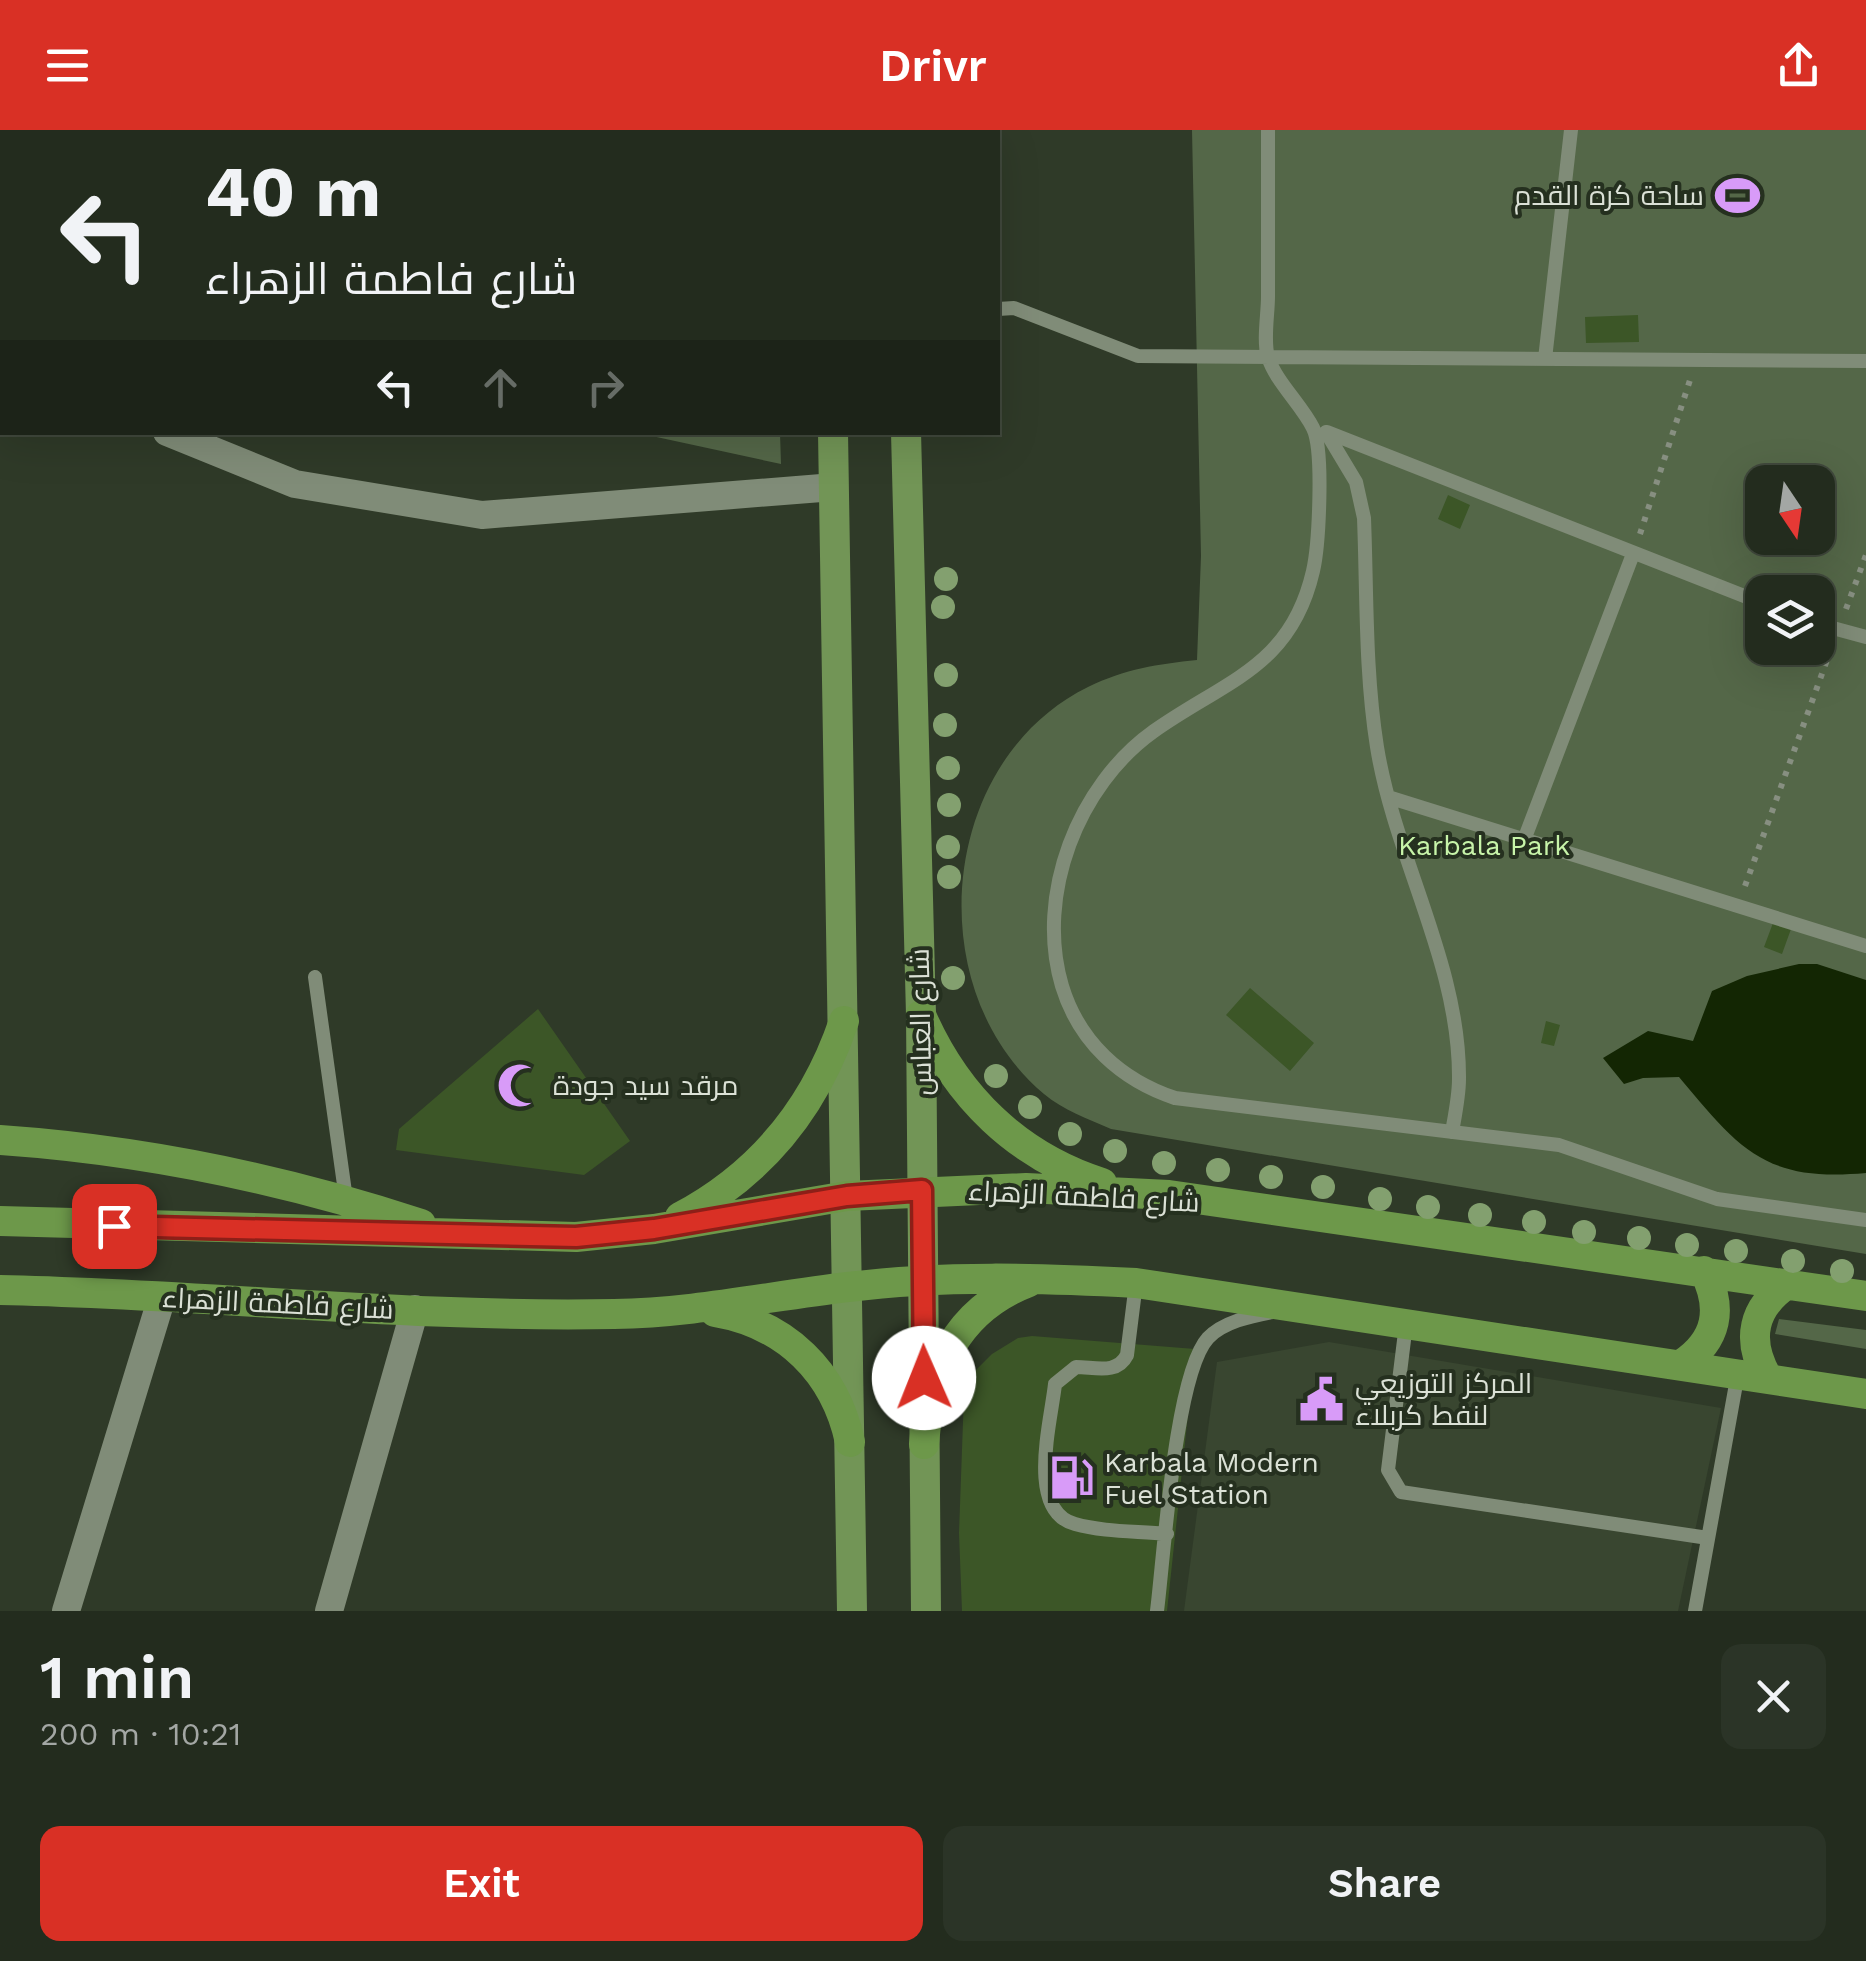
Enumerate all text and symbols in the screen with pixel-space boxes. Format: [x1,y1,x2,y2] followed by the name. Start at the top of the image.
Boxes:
[40,38,95,93] icon: menu
[1771,38,1826,93] icon: share
[879,39,987,92] text: Drivr
[205,151,381,233] text: 40 m
[40,170,170,300] icon: left
[1713,171,1761,219] sports icon: ساحة كرة القدم
[1514,179,1704,215] place label: ساحة كرة القدم
[205,252,577,305] text: شارع فاطمة الزهراء
[368,360,423,415] icon: left
[473,360,528,415] icon: ahead
[578,360,633,415] icon: right
[1745,465,1835,555] north arrow
[1745,465,1835,665] map controls
[1745,575,1835,665] button: layers
[1398,829,1570,862] park label: Karbala Park
[903,948,940,1096] street label: شارع العباس
[496,1061,544,1109] mosque icon: مرقد سيد جودة
[553,1069,738,1102] place label: مرقد سيد جودة
[967,1174,1200,1221] street label: شارع فاطمة الزهراء
[72,1184,157,1269] pin
[87,1199,142,1254] icon: arrive
[161,1281,394,1328] street label: شارع فاطمة الزهراء
[872,1326,976,1430] position arrow
[1355,1367,1532,1432] place label: المركز التوزيعي لنفط كربلاء
[1298,1375,1346,1423] public building icon: المركز التوزيعي لنفط كربلاء
[1104,1446,1319,1511] place label: Karbala Modern Fuel Station
[1047,1454,1095,1502] fuel station icon: Karbala Modern Fuel Station
[40,1642,194,1713] text: 1 min
[1721,1644,1826,1749] button: close
[40,1715,241,1753] text: 200 m · 10:21
[40,1826,923,1941] button: Exit
[943,1826,1826,1941] button: Share

